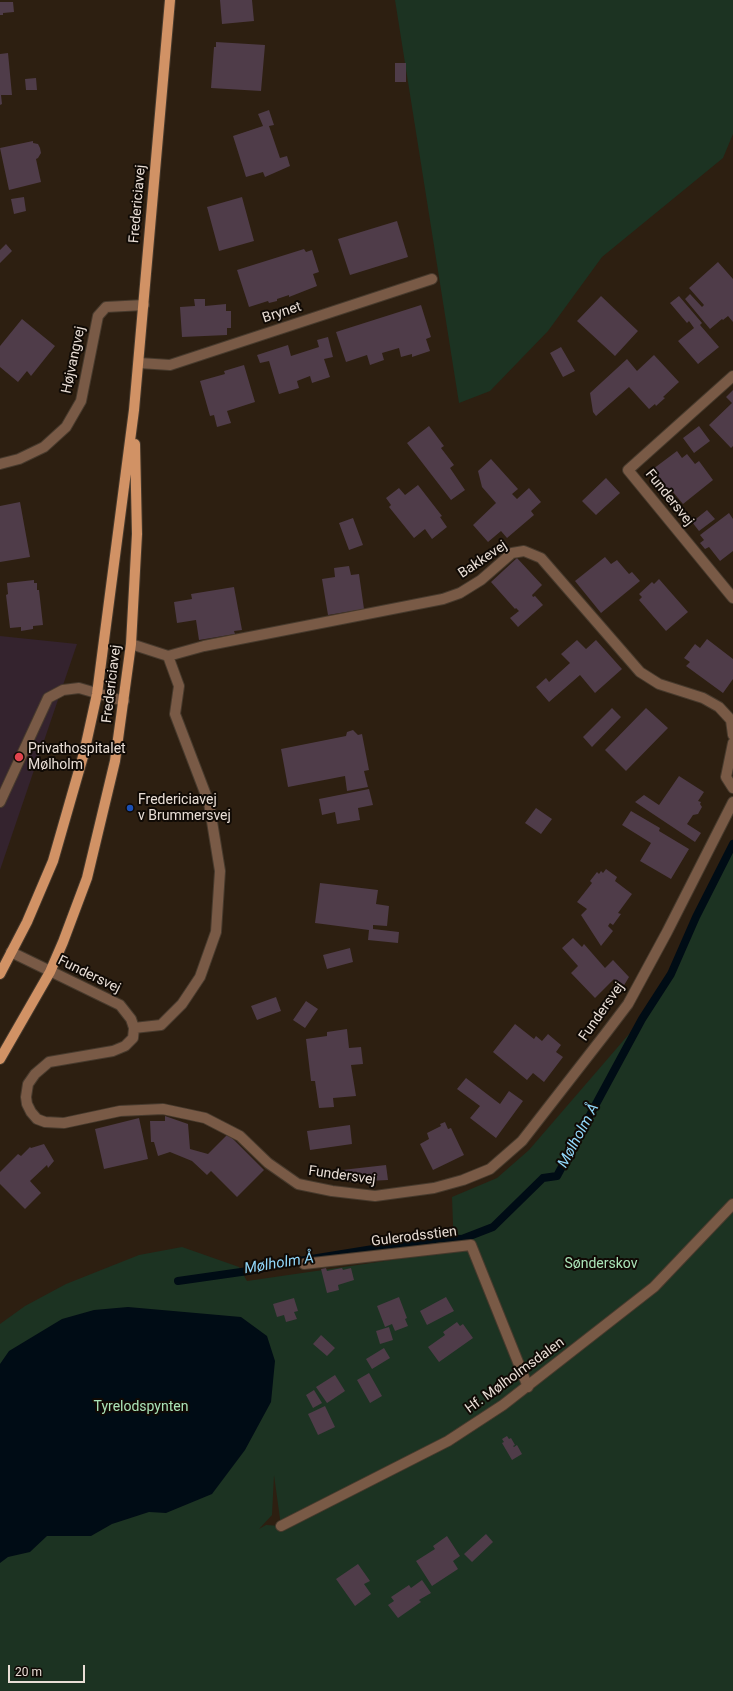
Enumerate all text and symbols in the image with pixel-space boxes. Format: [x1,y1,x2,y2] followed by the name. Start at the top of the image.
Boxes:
[126,164,150,244] street label: Fredericiavej
[260,299,304,327] street label: Brynet
[59,325,89,395] street label: Højvangvej
[641,466,697,530] street label: Fundersvej
[455,538,511,582] street label: Bakkevej
[99,644,125,724] street label: Fredericiavej
[28,741,126,774] place label: Privathospitalet Mølholm
[13,751,25,763] marker: Privathospitalet Mølholm
[138,792,231,824] place label: Fredericiavej v Brummersvej
[125,803,135,813] marker: Fredericiavej v Brummersvej
[55,953,123,997] street label: Fundersvej
[576,979,628,1045] street label: Fundersvej
[555,1101,603,1171] water label: Mølholm Å
[307,1163,377,1189] street label: Fundersvej
[370,1223,458,1251] street label: Gulerodsstien
[243,1250,315,1278] water label: Mølholm Å
[564,1256,638,1272] park label: Sønderskov
[462,1334,568,1418] street label: Hf. Mølholmsdalen
[94,1399,188,1415] park label: Tyrelodspynten
[10,1657,87,1683] scale bar
[15,1665,42,1679] text: 20 m

